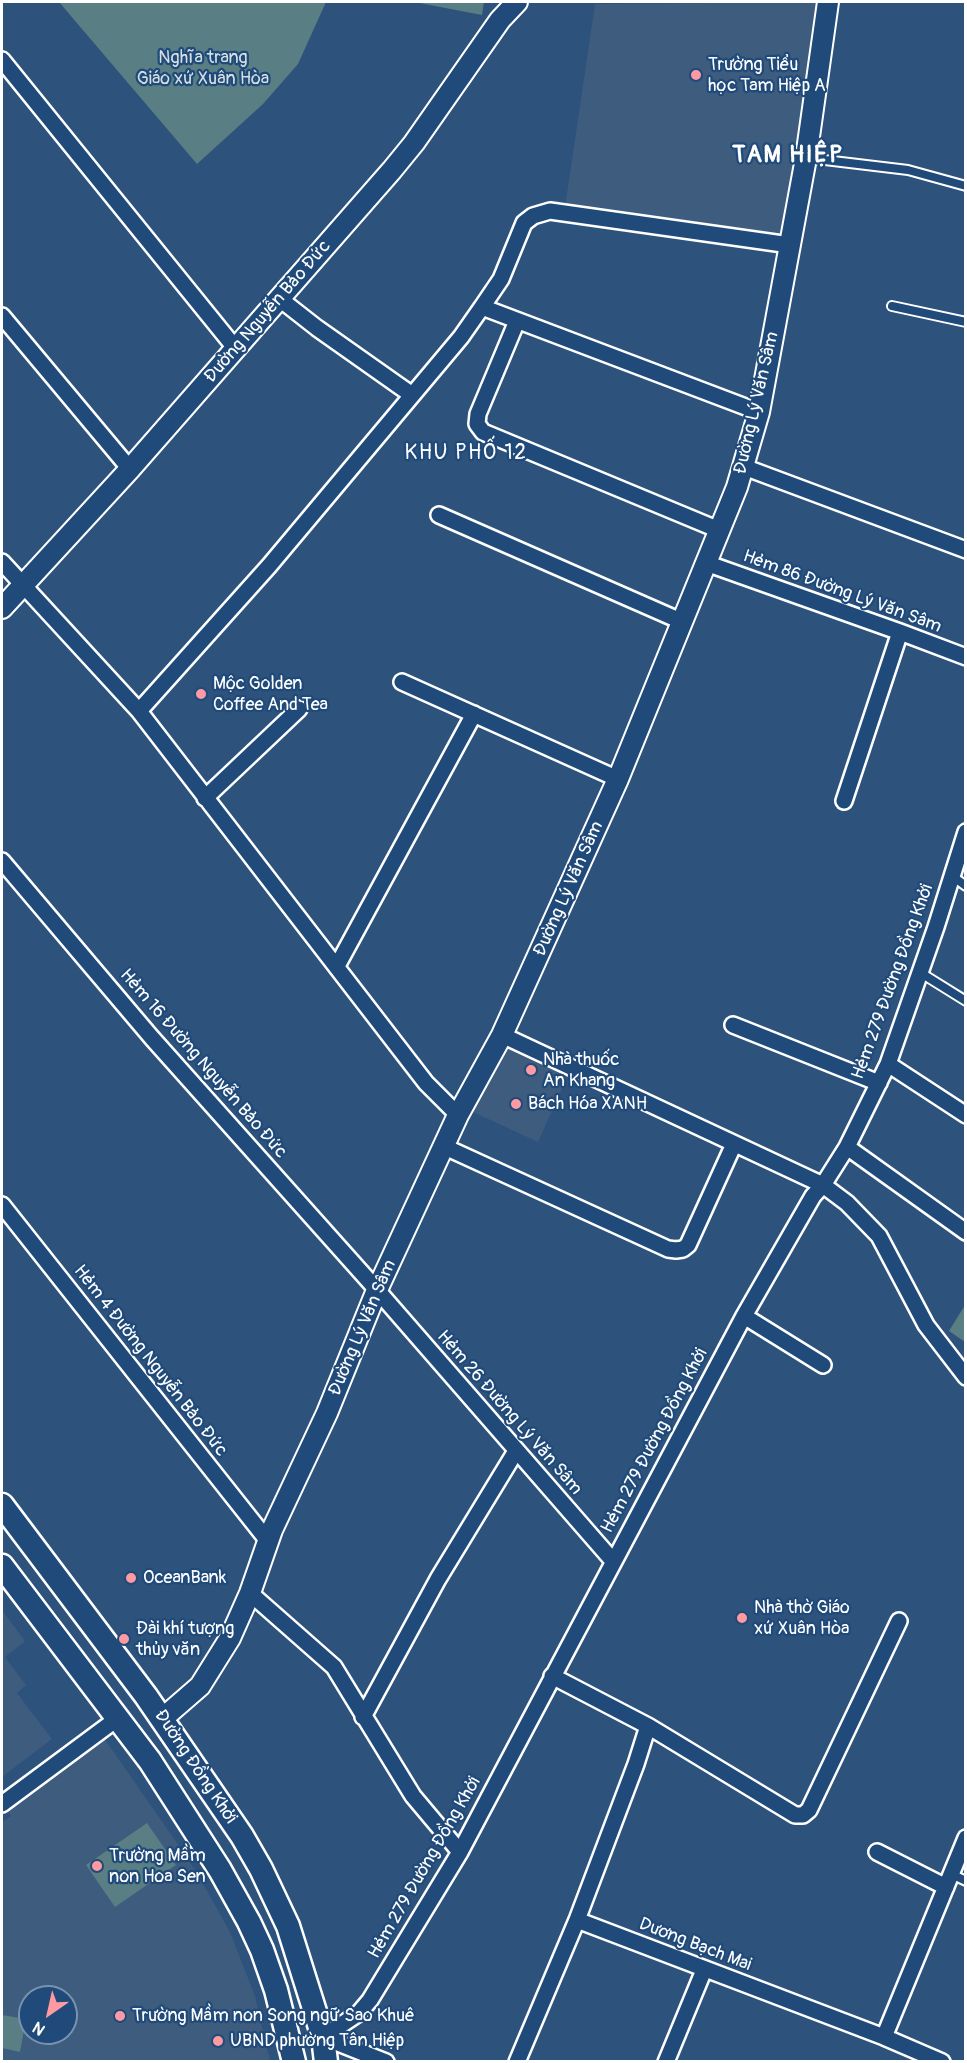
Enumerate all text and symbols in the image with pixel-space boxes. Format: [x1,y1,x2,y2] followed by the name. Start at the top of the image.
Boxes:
[137,47,269,90] park label: Nghĩa trang Giáo xứ Xuân Hòa
[708,54,826,97] place label: Trường Tiểu học Tam Hiệp A
[689,68,703,82] marker: Trường Tiểu học Tam Hiệp A
[732,142,844,170] district label: TAM HIỆP
[200,236,336,388] street label: Đường Nguyễn Bảo Đức
[730,330,784,476] street label: Đường Lý Văn Sâm
[405,441,527,467] district label: KHU PHỐ 12
[740,546,944,638] street label: Hẻm 86 Đường Lý Văn Sâm
[213,673,328,716] place label: Mộc Golden Coffee And Tea
[194,687,208,701] marker: Mộc Golden Coffee And Tea
[530,818,608,960] street label: Đường Lý Văn Sâm
[848,881,938,1083] street label: Hẻm 279 Đường Đồng Khởi
[115,965,291,1163] street label: Hẻm 16 Đường Nguyễn Bảo Đức
[543,1049,619,1092] place label: Nhà thuốc An Khang
[524,1063,538,1077] marker: Nhà thuốc An Khang
[528,1093,647,1115] place label: Bách Hóa XANH
[509,1097,523,1111] marker: Bách Hóa XANH
[325,1257,401,1399] street label: Đường Lý Văn Sâm
[69,1261,231,1461] street label: Hẻm 4 Đường Nguyễn Bảo Đức
[432,1326,586,1500] street label: Hẻm 26 Đường Lý Văn Sâm
[597,1345,713,1537] street label: Hẻm 279 Đường Đồng Khởi
[143,1567,226,1589] place label: OceanBank
[124,1571,138,1585] marker: OceanBank
[754,1597,850,1640] place label: Nhà thờ Giáo xứ Xuân Hòa
[735,1611,749,1625] marker: Nhà thờ Giáo xứ Xuân Hòa
[136,1618,234,1660] place label: Đài khí tượng thủy văn
[117,1632,131,1646] marker: Đài khí tượng thủy văn
[149,1706,241,1828] street label: Đường Đồng Khởi
[364,1773,486,1963] street label: Hẻm 279 Đường Đồng Khởi
[109,1845,206,1888] place label: Trường Mầm non Hoa Sen
[90,1859,104,1873] marker: Trường Mầm non Hoa Sen
[636,1914,754,1976] street label: Dương Bạch Mai
[18,1985,78,2045] north arrow
[132,2005,415,2027] place label: Trường Mầm non Song ngữ Sao Khuê
[113,2009,127,2023] marker: Trường Mầm non Song ngữ Sao Khuê
[29,2017,49,2040] text: N
[230,2030,404,2052] place label: UBND phường Tân Hiệp
[211,2034,225,2048] marker: UBND phường Tân Hiệp

